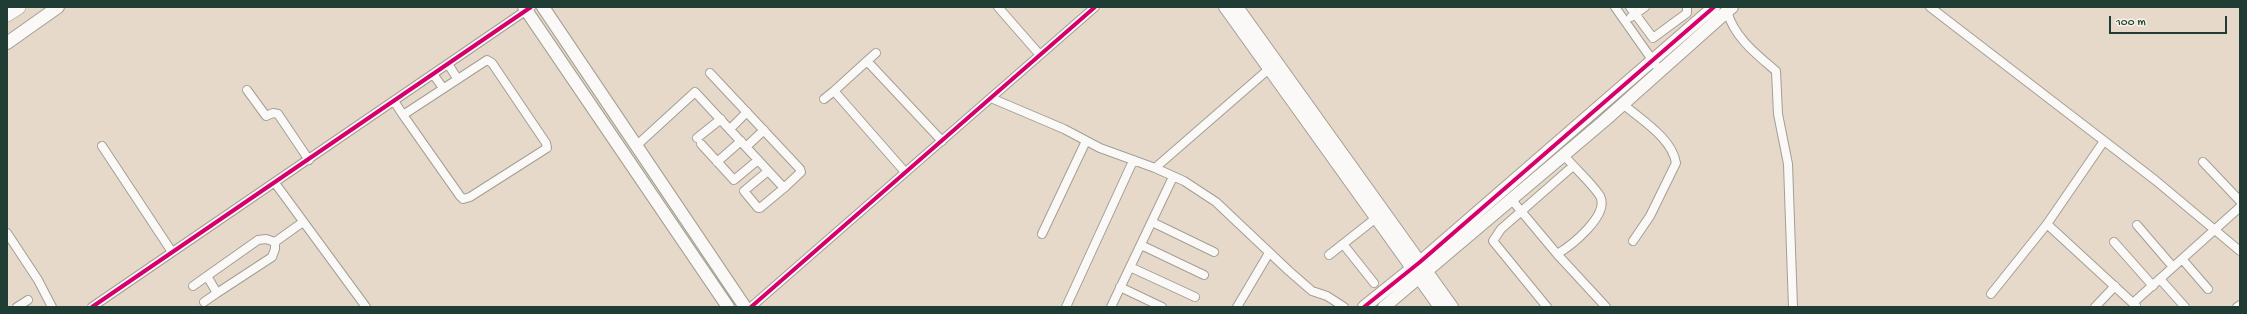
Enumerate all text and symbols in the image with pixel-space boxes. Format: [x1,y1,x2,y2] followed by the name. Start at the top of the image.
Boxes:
[2111,8,2229,34] scale bar
[2116,16,2146,30] text: 100 m

